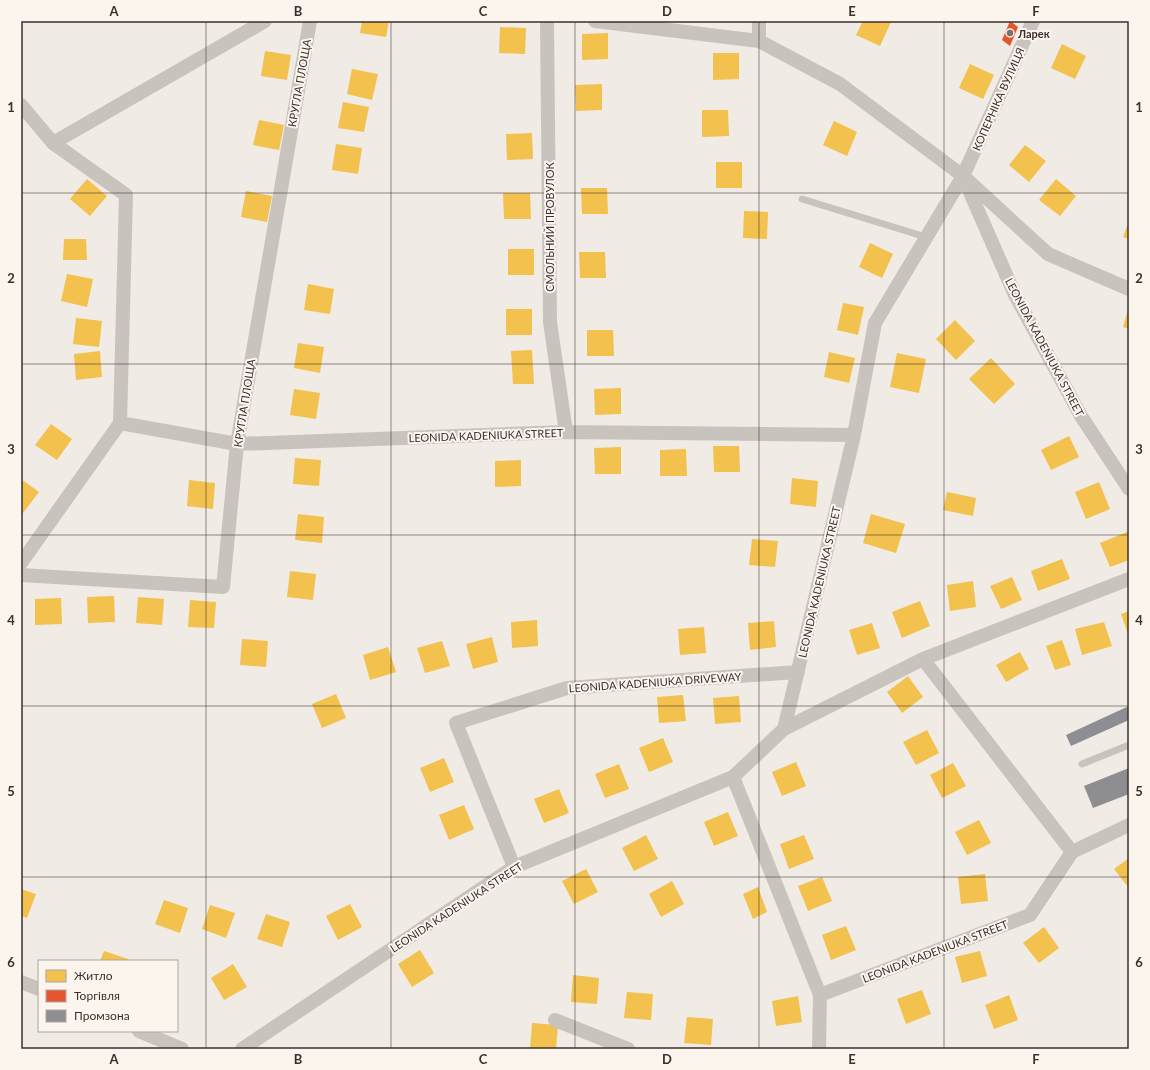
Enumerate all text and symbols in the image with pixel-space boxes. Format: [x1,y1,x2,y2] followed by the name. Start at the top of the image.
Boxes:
[108,3,119,19] text: A
[294,3,303,19] text: B
[479,3,488,19] text: C
[662,3,672,19] text: D
[848,3,856,19] text: E
[1032,3,1040,19] text: F
[1017,27,1050,40] place label: Ларек
[1005,28,1015,38] marker: Ларек
[285,38,313,128] street label: КРУГЛА ПЛОЩА
[969,45,1027,153] street label: КОПЕРНІКА ВУЛИЦЯ
[7,99,15,115] text: 1
[1135,99,1143,115] text: 1
[543,162,556,292] street label: СМОЛЬНИЙ ПРОВУЛОК
[7,270,15,286] text: 2
[1135,270,1143,286] text: 2
[1003,276,1087,419] street label: LEONIDA KADENIUKA STREET
[231,357,257,448] street label: КРУГЛА ПЛОЩА
[408,426,564,444] street label: LEONIDA KADENIUKA STREET
[7,441,15,457] text: 3
[1135,441,1143,457] text: 3
[795,505,843,659] street label: LEONIDA KADENIUKA STREET
[7,612,15,628] text: 4
[1135,612,1143,628] text: 4
[568,669,742,695] street label: LEONIDA KADENIUKA DRIVEWAY
[7,783,15,799] text: 5
[1135,783,1143,799] text: 5
[387,859,525,955] street label: LEONIDA KADENIUKA STREET
[860,917,1010,985] street label: LEONIDA KADENIUKA STREET
[7,954,15,970] text: 6
[1135,954,1143,970] text: 6
[38,960,178,1032] legend
[74,968,113,983] text: Житло
[74,988,120,1003] text: Торгівля
[74,1008,130,1023] text: Промзона
[108,1051,119,1067] text: A
[294,1051,303,1067] text: B
[479,1051,488,1067] text: C
[662,1051,672,1067] text: D
[848,1051,856,1067] text: E
[1032,1051,1040,1067] text: F

